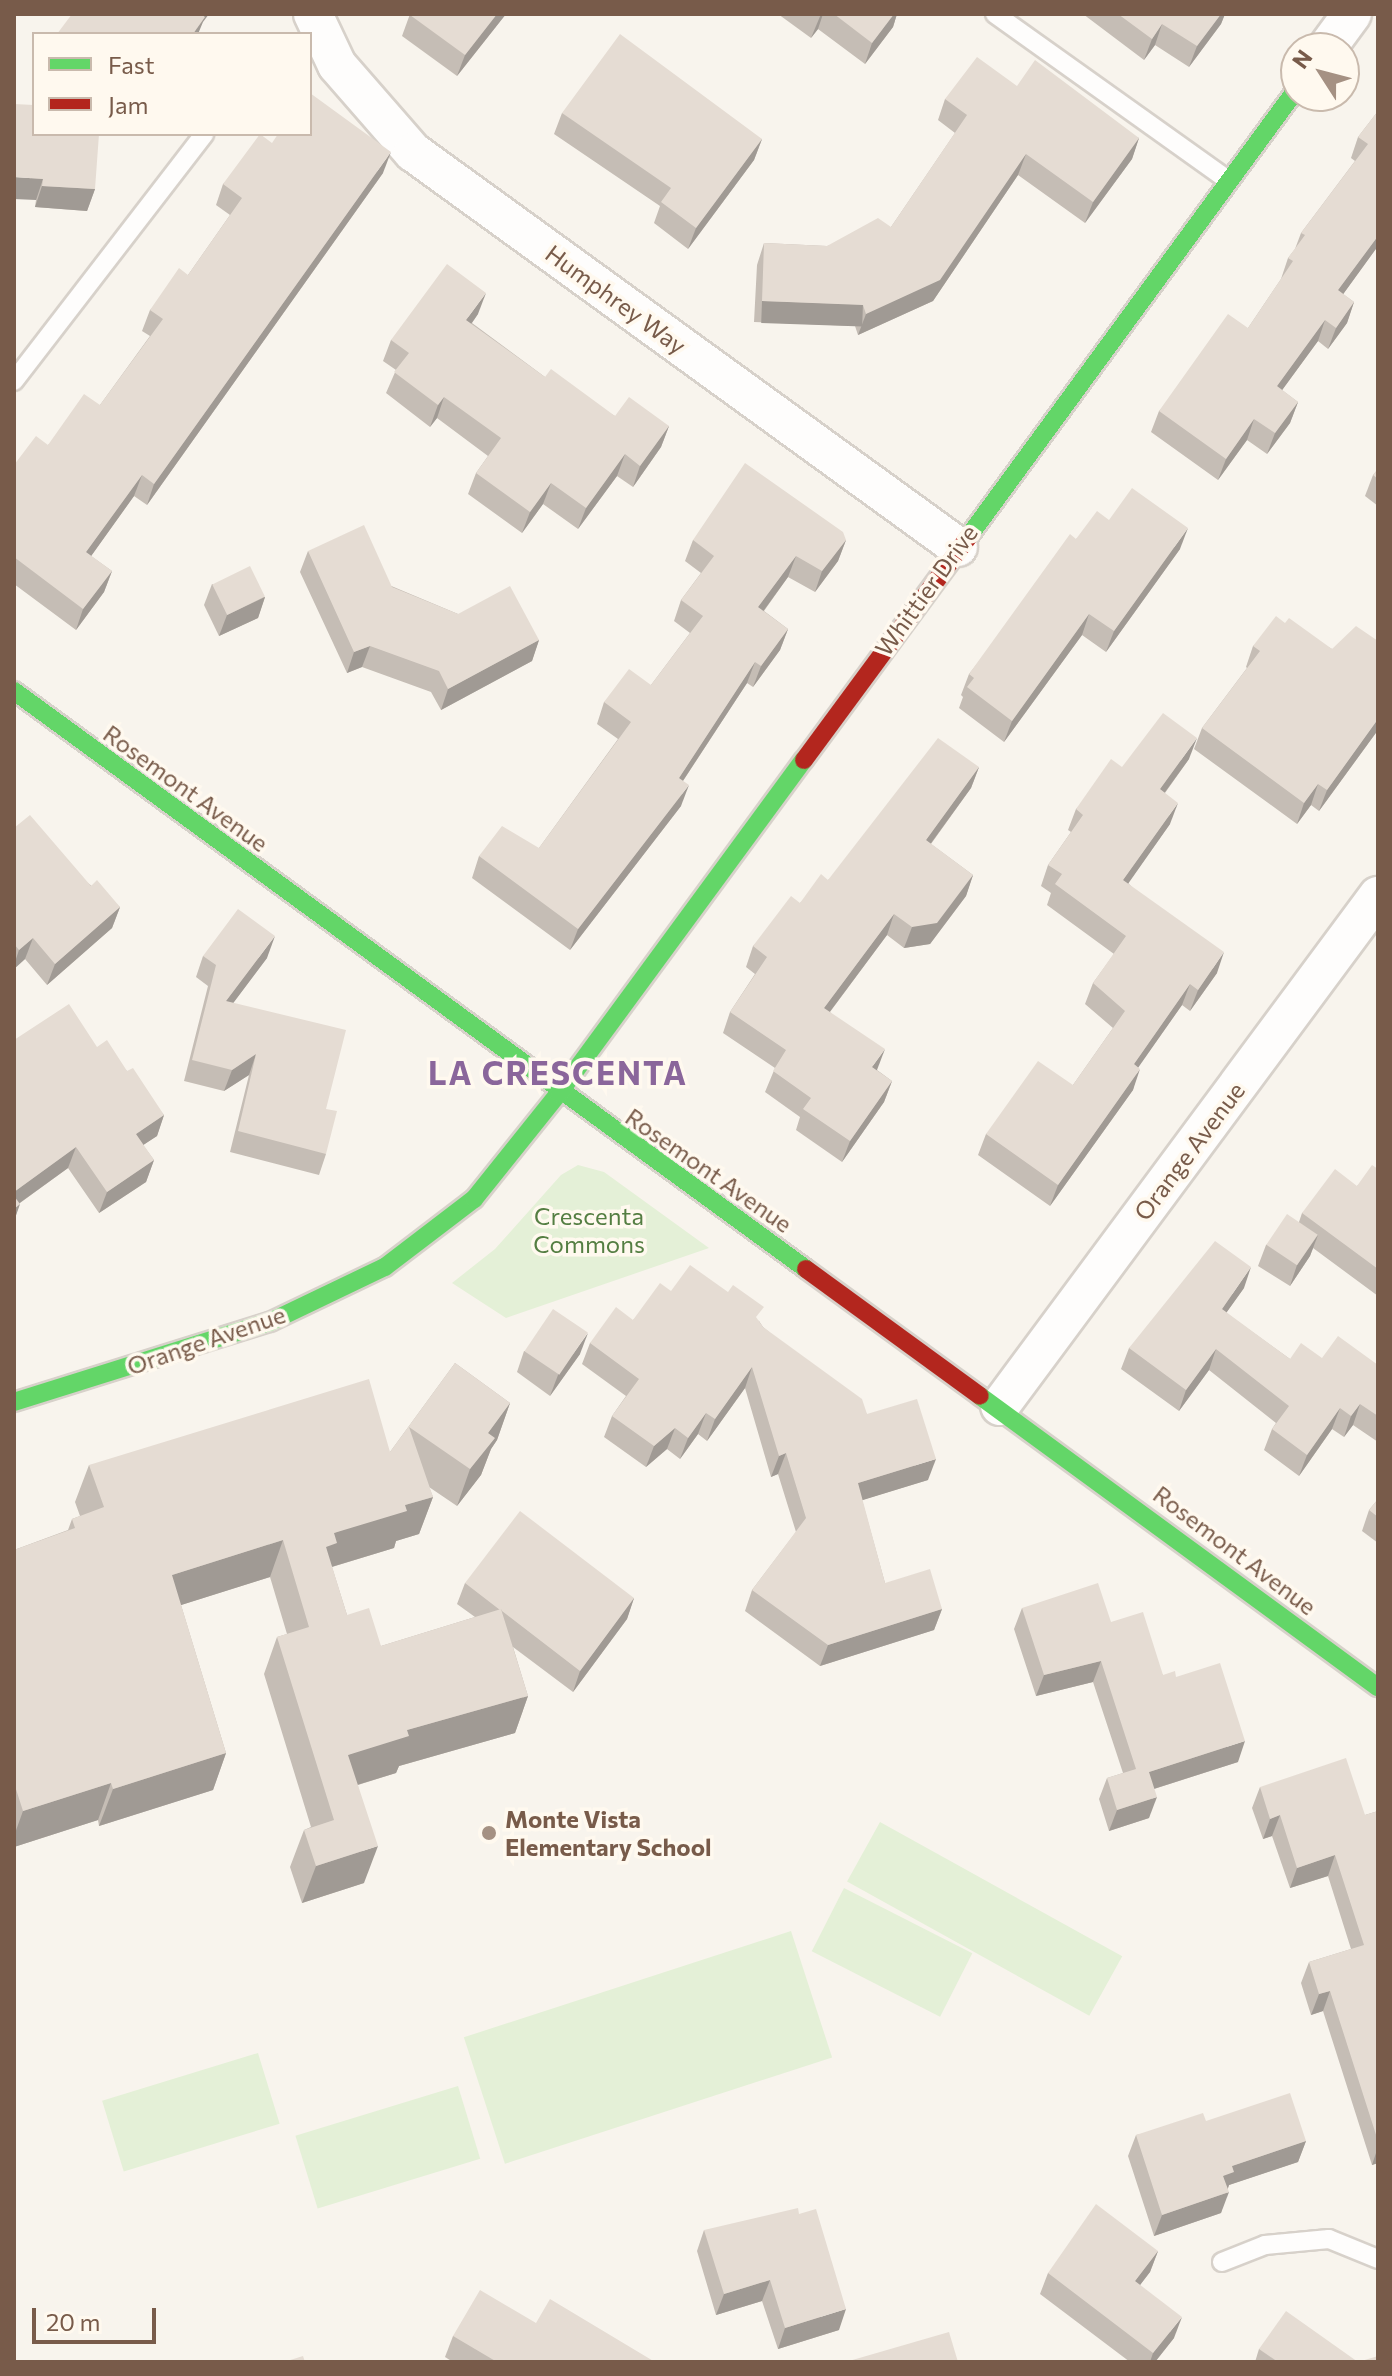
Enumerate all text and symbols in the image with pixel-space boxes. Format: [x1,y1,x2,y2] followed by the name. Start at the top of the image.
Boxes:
[32,32,312,136] legend
[1280,32,1360,112] north arrow
[1286,44,1318,73] text: N
[108,50,155,79] text: Fast
[108,90,148,119] text: Jam
[540,238,692,360] street label: Humphrey Way
[869,519,983,661] street label: Whittier Drive
[98,719,274,857] street label: Rosemont Avenue
[428,1053,688,1091] district label: LA CRESCENTA
[1128,1076,1250,1226] street label: Orange Avenue
[620,1102,798,1238] street label: Rosemont Avenue
[533,1202,645,1258] park label: Crescenta Commons
[123,1299,289,1381] street label: Orange Avenue
[1148,1479,1322,1621] street label: Rosemont Avenue
[505,1805,712,1861] place label: Monte Vista Elementary School
[480,1824,498,1842] marker: Monte Vista Elementary School
[36,2292,160,2342] scale bar
[46,2307,100,2336] text: 20 m

